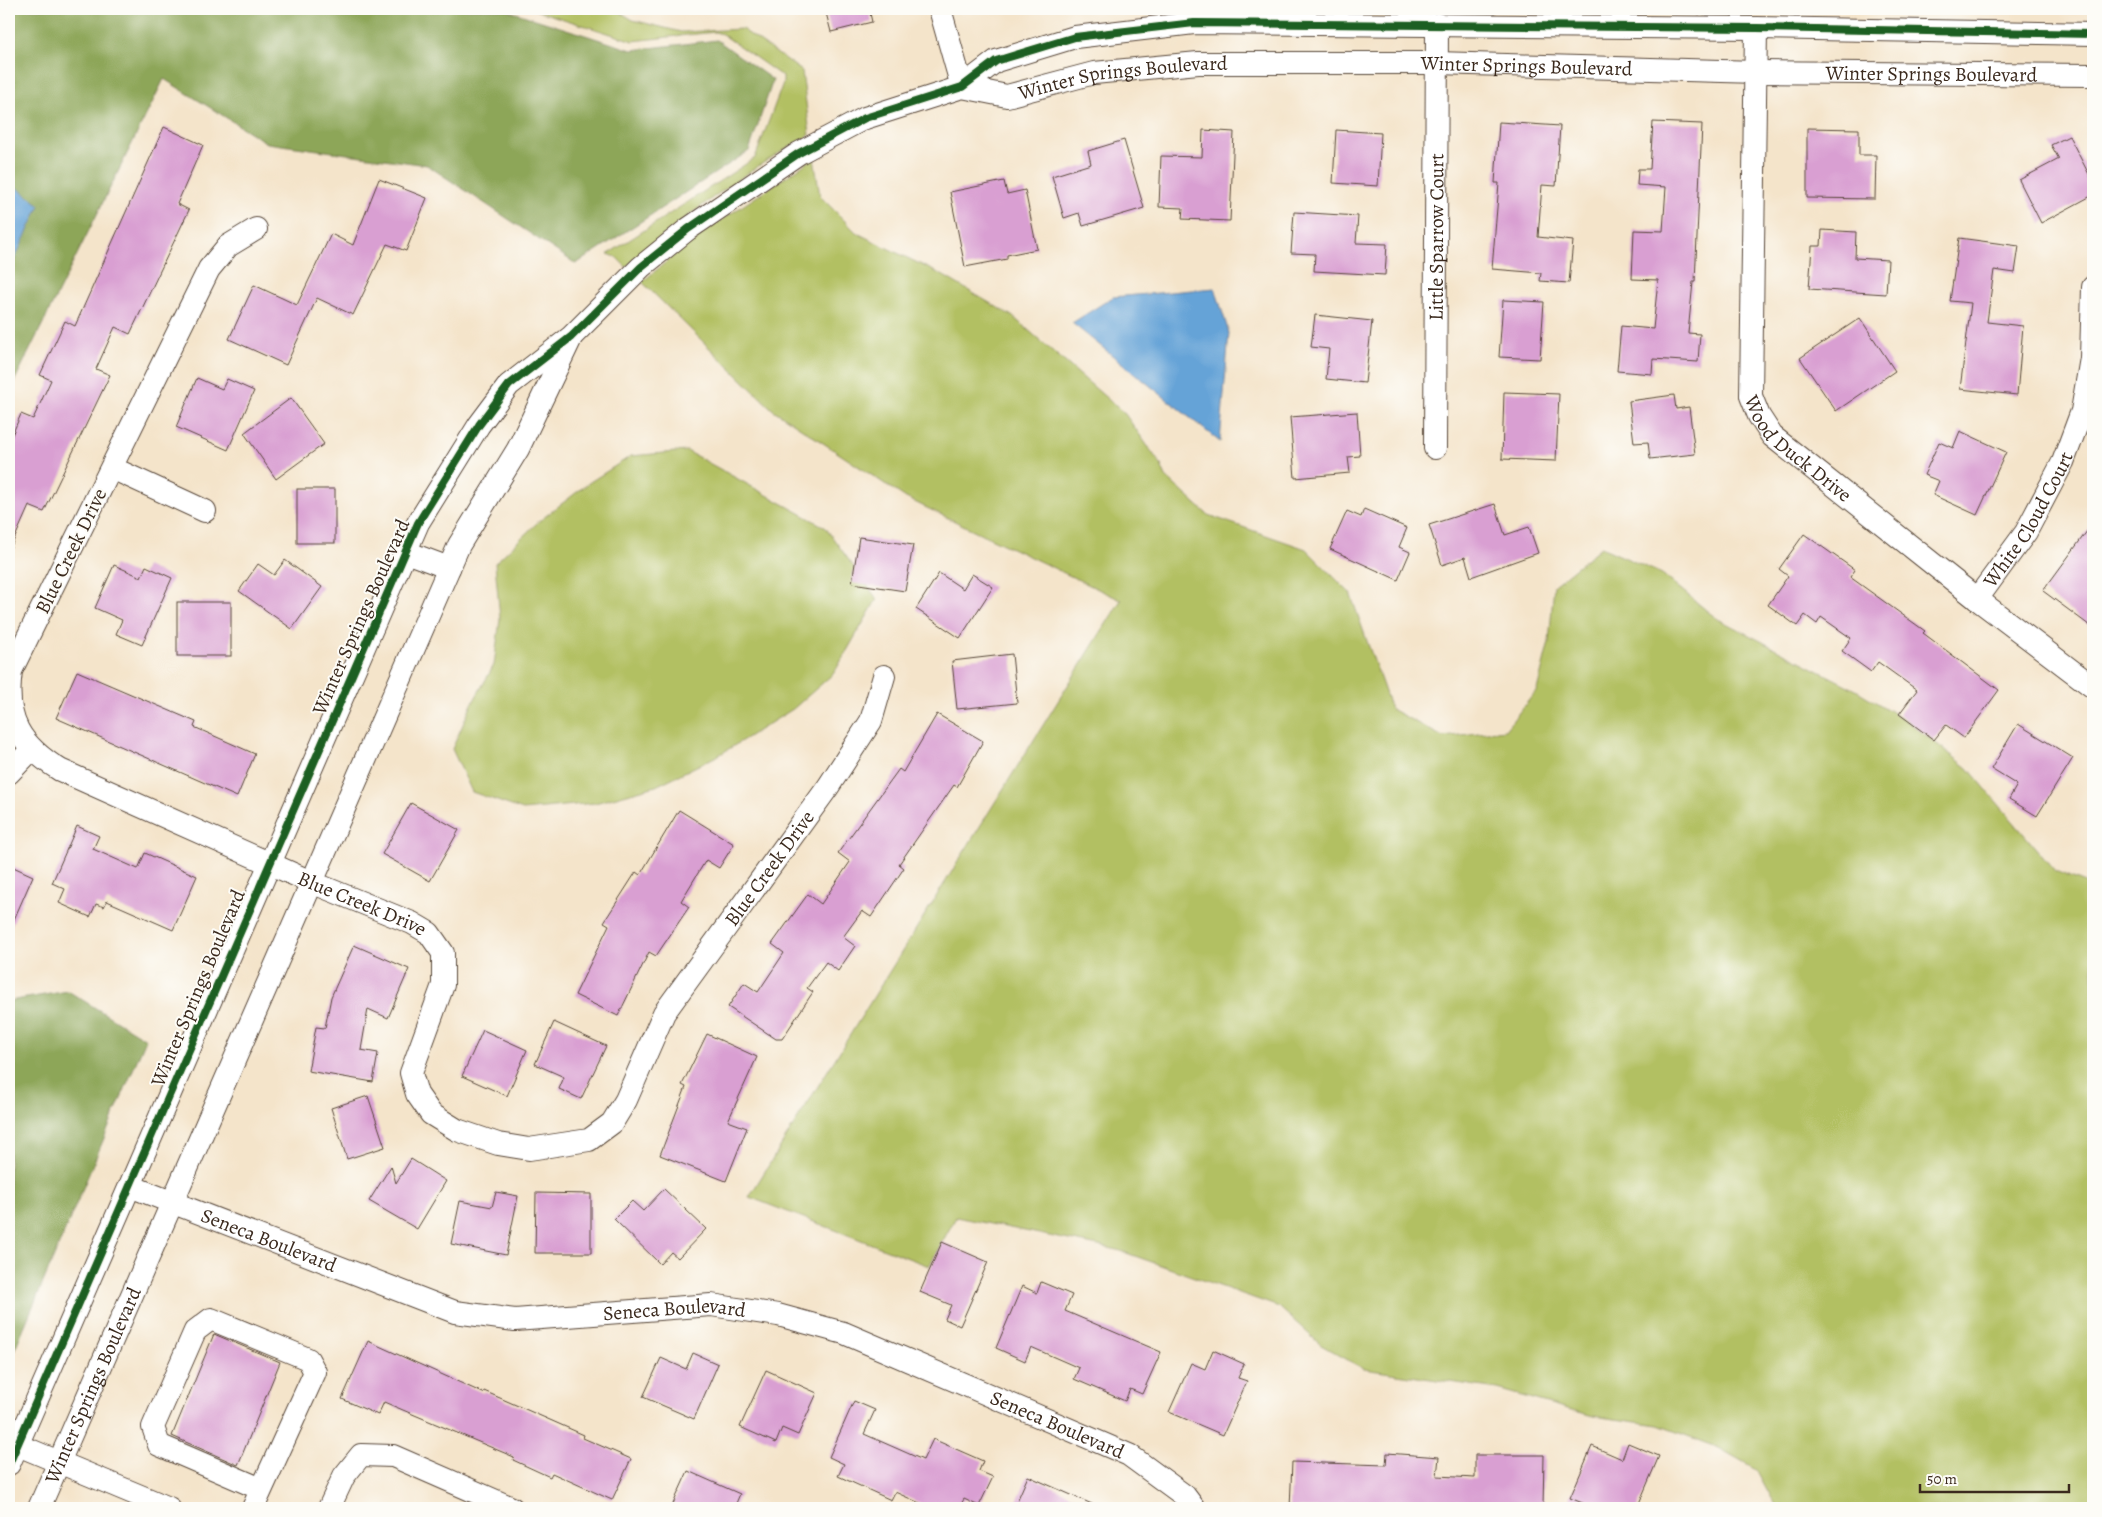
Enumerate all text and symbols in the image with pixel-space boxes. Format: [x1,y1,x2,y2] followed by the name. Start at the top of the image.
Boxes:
[1014,49,1228,106] street label: Winter Springs Boulevard
[1420,50,1633,82] street label: Winter Springs Boulevard
[1825,59,2038,88] street label: Winter Springs Boulevard
[1422,153,1450,321] street label: Little Sparrow Court
[1738,390,1858,508] street label: Wood Duck Drive
[1976,448,2079,593] street label: White Cloud Court
[29,484,113,618] street label: Blue Creek Drive
[305,515,416,720] street label: Winter Springs Boulevard
[718,805,820,931] street label: Blue Creek Drive
[294,864,432,942] street label: Blue Creek Drive
[144,885,252,1092] street label: Winter Springs Boulevard
[197,1201,341,1278] street label: Seneca Boulevard
[37,1283,147,1489] street label: Winter Springs Boulevard
[602,1291,748,1327] street label: Seneca Boulevard
[986,1384,1129,1465] street label: Seneca Boulevard
[1920,1462,2068,1494] scale bar
[1927,1469,1957,1489] text: 50 m

